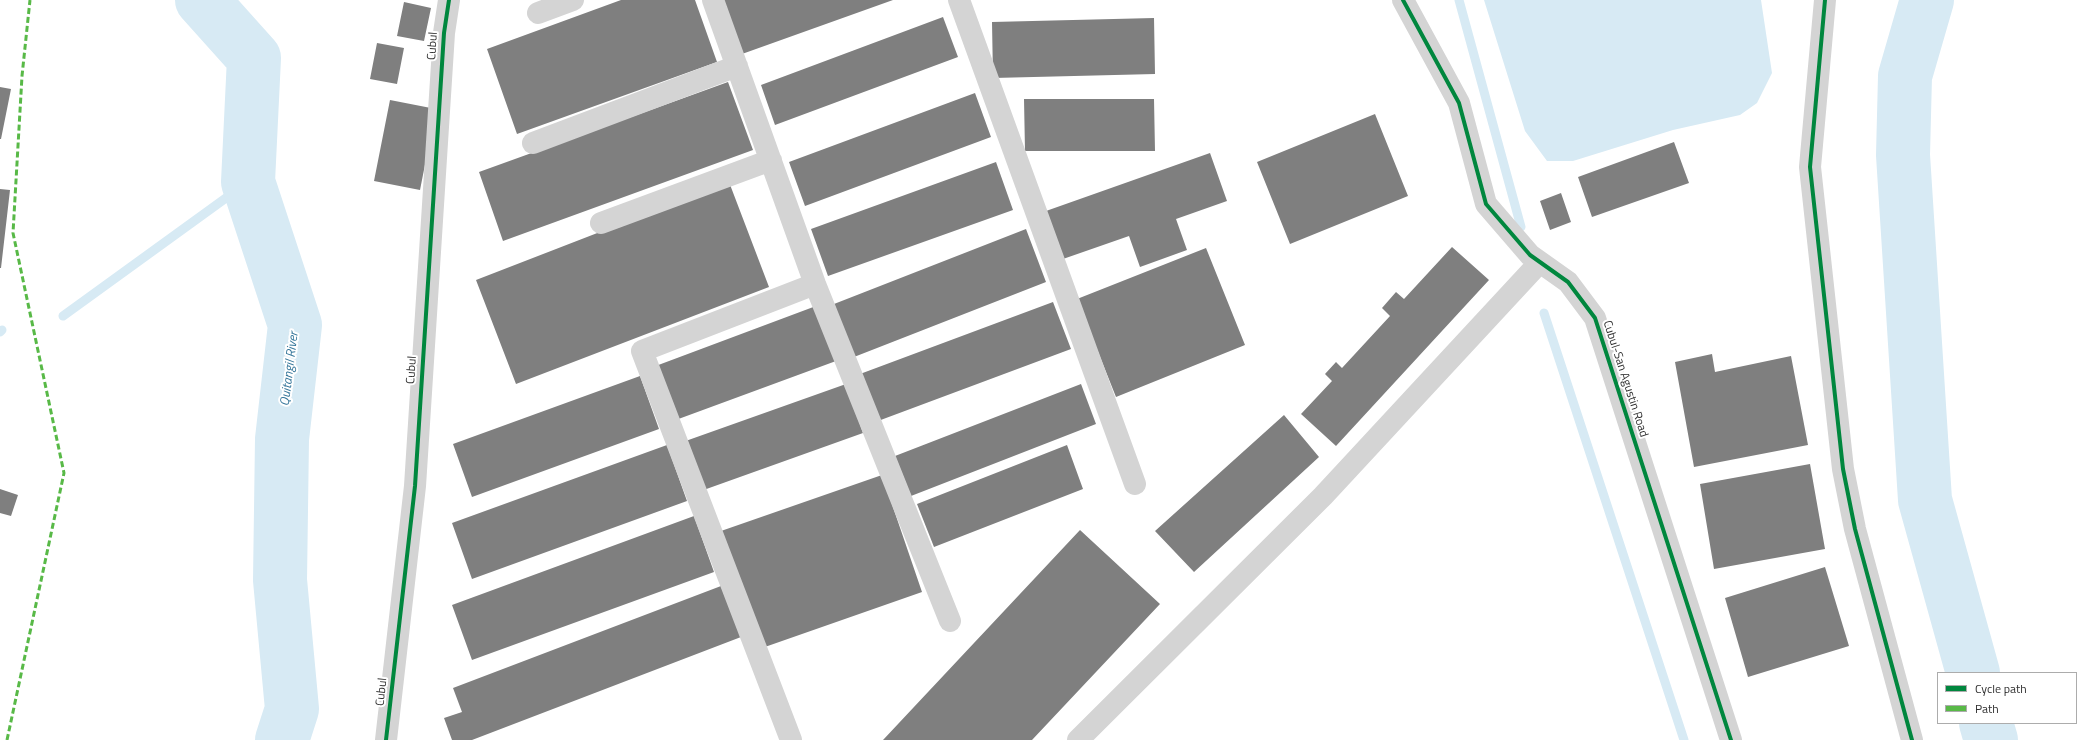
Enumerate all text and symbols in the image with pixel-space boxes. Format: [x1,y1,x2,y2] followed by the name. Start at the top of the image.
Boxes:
[425,31,441,61] street label: Cubul
[1599,319,1651,439] street label: Cubul-San Agustin Road
[278,331,302,407] water label: Quitangil River
[404,355,420,385] street label: Cubul
[1937,672,2077,724] legend
[373,677,391,707] street label: Cubul
[1975,679,2027,698] text: Cycle path
[1975,699,1999,718] text: Path

